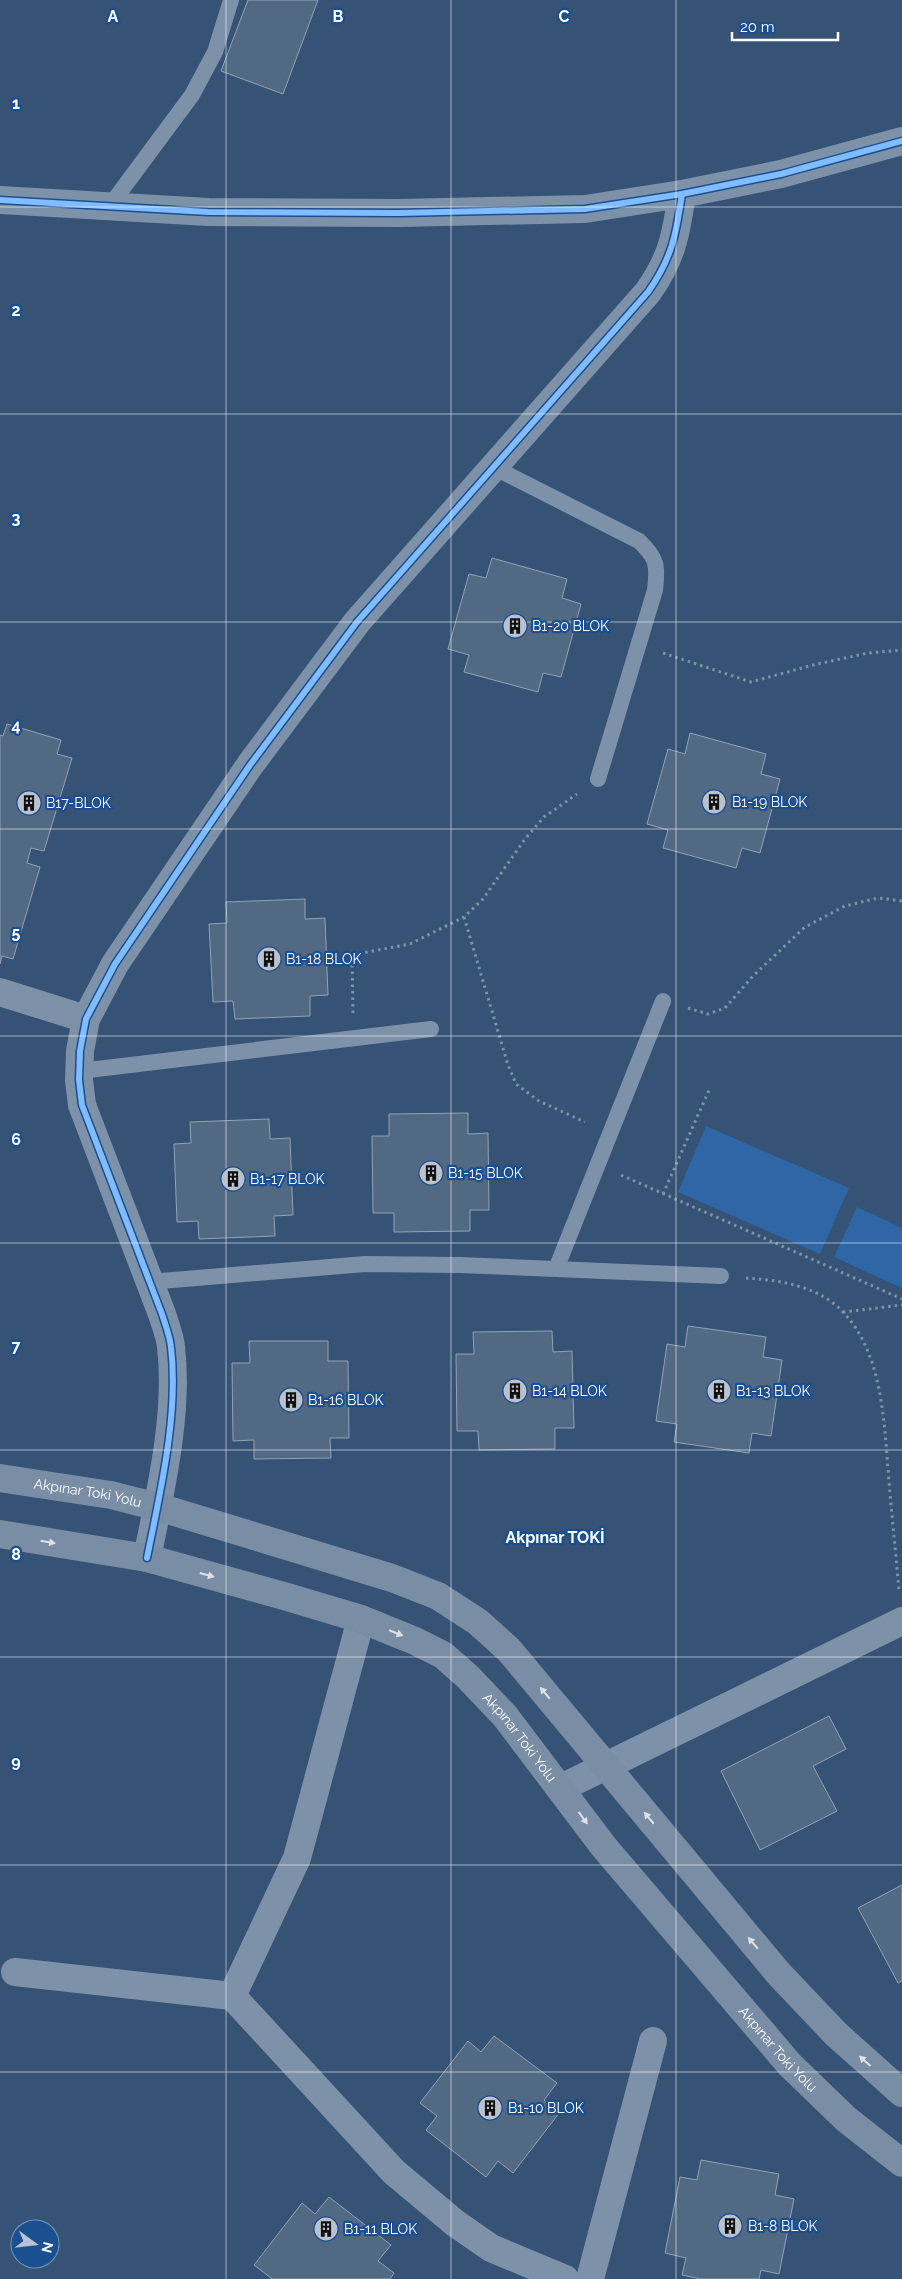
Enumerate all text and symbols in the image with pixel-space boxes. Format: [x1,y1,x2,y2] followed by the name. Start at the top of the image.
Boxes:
[108,7,119,26] text: A
[333,7,344,26] text: B
[559,7,570,26] text: C
[732,10,838,42] scale bar
[740,18,775,36] text: 20 m
[12,94,20,113] text: 1
[11,301,21,320] text: 2
[12,509,21,528] text: 3
[502,613,528,639] building icon: B1-20 BLOK
[532,618,609,634] place label: B1-20 BLOK
[11,716,21,735] text: 4
[701,789,727,815] building icon: B1-19 BLOK
[16,790,42,816] building icon: B17-BLOK
[732,794,807,810] place label: B1-19 BLOK
[46,795,111,811] place label: B17-BLOK
[12,923,21,942] text: 5
[256,946,282,972] building icon: B1-18 BLOK
[286,951,361,967] place label: B1-18 BLOK
[11,1130,21,1149] text: 6
[418,1160,444,1186] building icon: B1-15 BLOK
[448,1165,523,1181] place label: B1-15 BLOK
[220,1166,246,1192] building icon: B1-17 BLOK
[250,1171,325,1187] place label: B1-17 BLOK
[12,1337,21,1356] text: 7
[502,1378,528,1404] building icon: B1-14 BLOK
[706,1378,732,1404] building icon: B1-13 BLOK
[532,1383,607,1399] place label: B1-14 BLOK
[736,1383,811,1399] place label: B1-13 BLOK
[278,1387,304,1413] building icon: B1-16 BLOK
[308,1392,384,1408] place label: B1-16 BLOK
[33,1475,143,1511] street label: Akpınar Toki Yolu
[506,1527,605,1547] district label: Akpınar TOKİ
[40,1539,56,1547] one-way arrow
[11,1545,21,1564] text: 8
[200,1571,215,1579] one-way arrow
[388,1630,403,1637] one-way arrow
[540,1687,551,1700] one-way arrow
[479,1690,560,1785] street label: Akpınar Toki Yolu
[11,1752,21,1771] text: 9
[578,1811,588,1825] one-way arrow
[644,1812,655,1825] one-way arrow
[748,1937,759,1950] one-way arrow
[735,2003,821,2095] street label: Akpınar Toki Yolu
[860,2055,872,2067] one-way arrow
[477,2095,503,2121] building icon: B1-10 BLOK
[508,2100,584,2116] place label: B1-10 BLOK
[717,2213,743,2239] building icon: B1-8 BLOK
[313,2216,339,2242] building icon: B1-11 BLOK
[748,2218,818,2234] place label: B1-8 BLOK
[10,2219,60,2269] north arrow
[344,2221,417,2237] place label: B1-11 BLOK
[38,2240,57,2255] text: N

